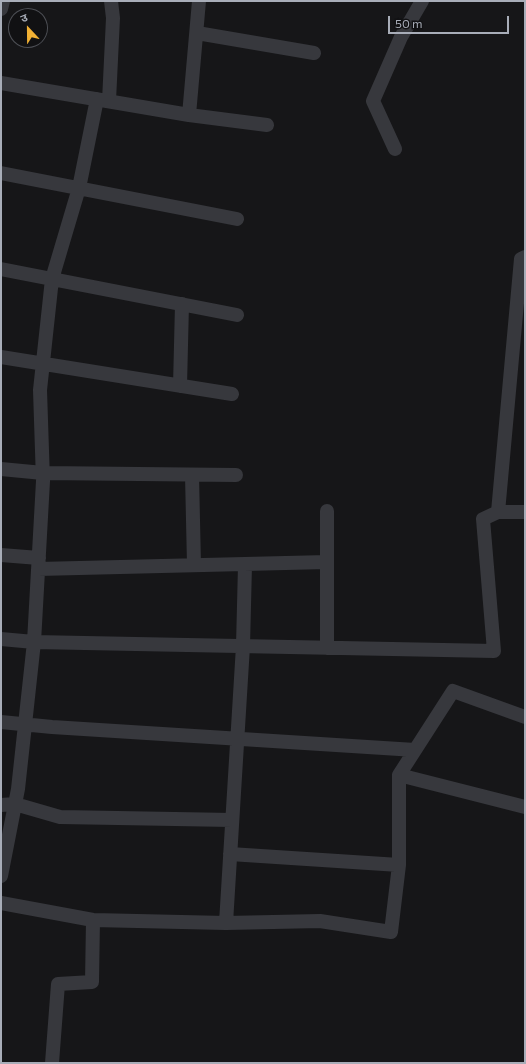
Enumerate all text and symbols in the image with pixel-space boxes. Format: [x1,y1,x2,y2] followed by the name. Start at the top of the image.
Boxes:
[8,8,48,48] north arrow
[390,8,511,34] scale bar
[18,10,29,25] text: उ
[395,16,423,30] text: 50 m

